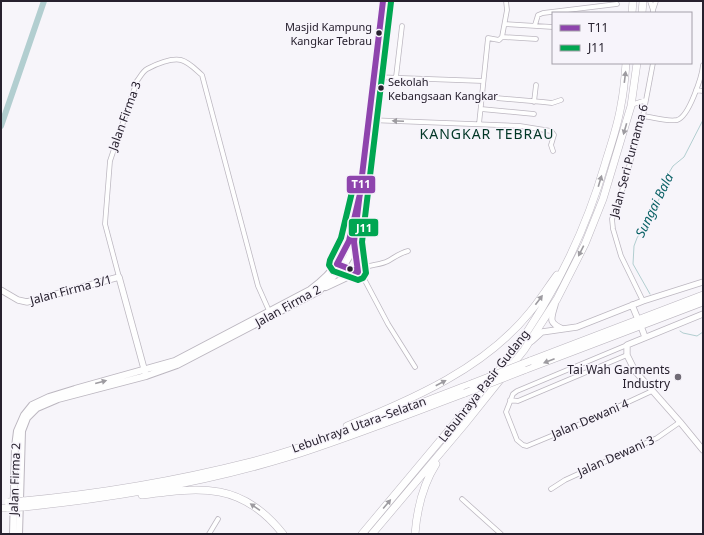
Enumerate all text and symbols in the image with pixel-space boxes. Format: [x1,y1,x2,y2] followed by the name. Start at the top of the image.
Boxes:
[552,12,692,64] legend
[285,19,372,48] place label: Masjid Kampung Kangkar Tebrau
[588,19,608,36] text: T11
[374,28,384,38] marker: Masjid Kampung Kangkar Tebrau
[587,39,605,56] text: J11
[622,71,628,83] one-way arrow
[388,74,498,103] place label: Sekolah Kebangsaan Kangkar
[104,79,145,154] street label: Jalan Firma 3
[376,83,386,93] marker: Sekolah Kebangsaan Kangkar
[605,102,652,220] street label: Jalan Seri Purnama 6
[391,118,404,124] one-way arrow
[622,123,628,135] one-way arrow
[420,124,554,143] district label: KANGKAR TEBRAU
[631,169,678,240] water label: Sungai Bala
[597,174,603,186] one-way arrow
[346,175,376,194] line badge: T11
[352,176,370,191] text: T11
[348,218,379,237] line badge: J11
[355,220,372,235] text: J11
[578,245,584,257] one-way arrow
[345,264,355,274] unlabelled marker
[27,270,114,309] street label: Jalan Firma 3/1
[251,280,324,331] street label: Jalan Firma 2
[535,294,543,305] one-way arrow
[434,326,533,446] street label: Lebuhraya Pasir Gudang
[542,358,554,364] one-way arrow
[567,361,671,392] place label: Tai Wah Garments Industry
[673,372,683,382] marker: Tai Wah Garments Industry
[95,378,108,384] one-way arrow
[435,380,447,386] one-way arrow
[289,392,428,457] street label: Lebuhraya Utara–Selatan
[548,395,631,443] street label: Jalan Dewani 4
[574,431,657,480] street label: Jalan Dewani 3
[5,442,24,517] street label: Jalan Firma 2
[383,499,392,509] one-way arrow
[250,503,260,511] one-way arrow

